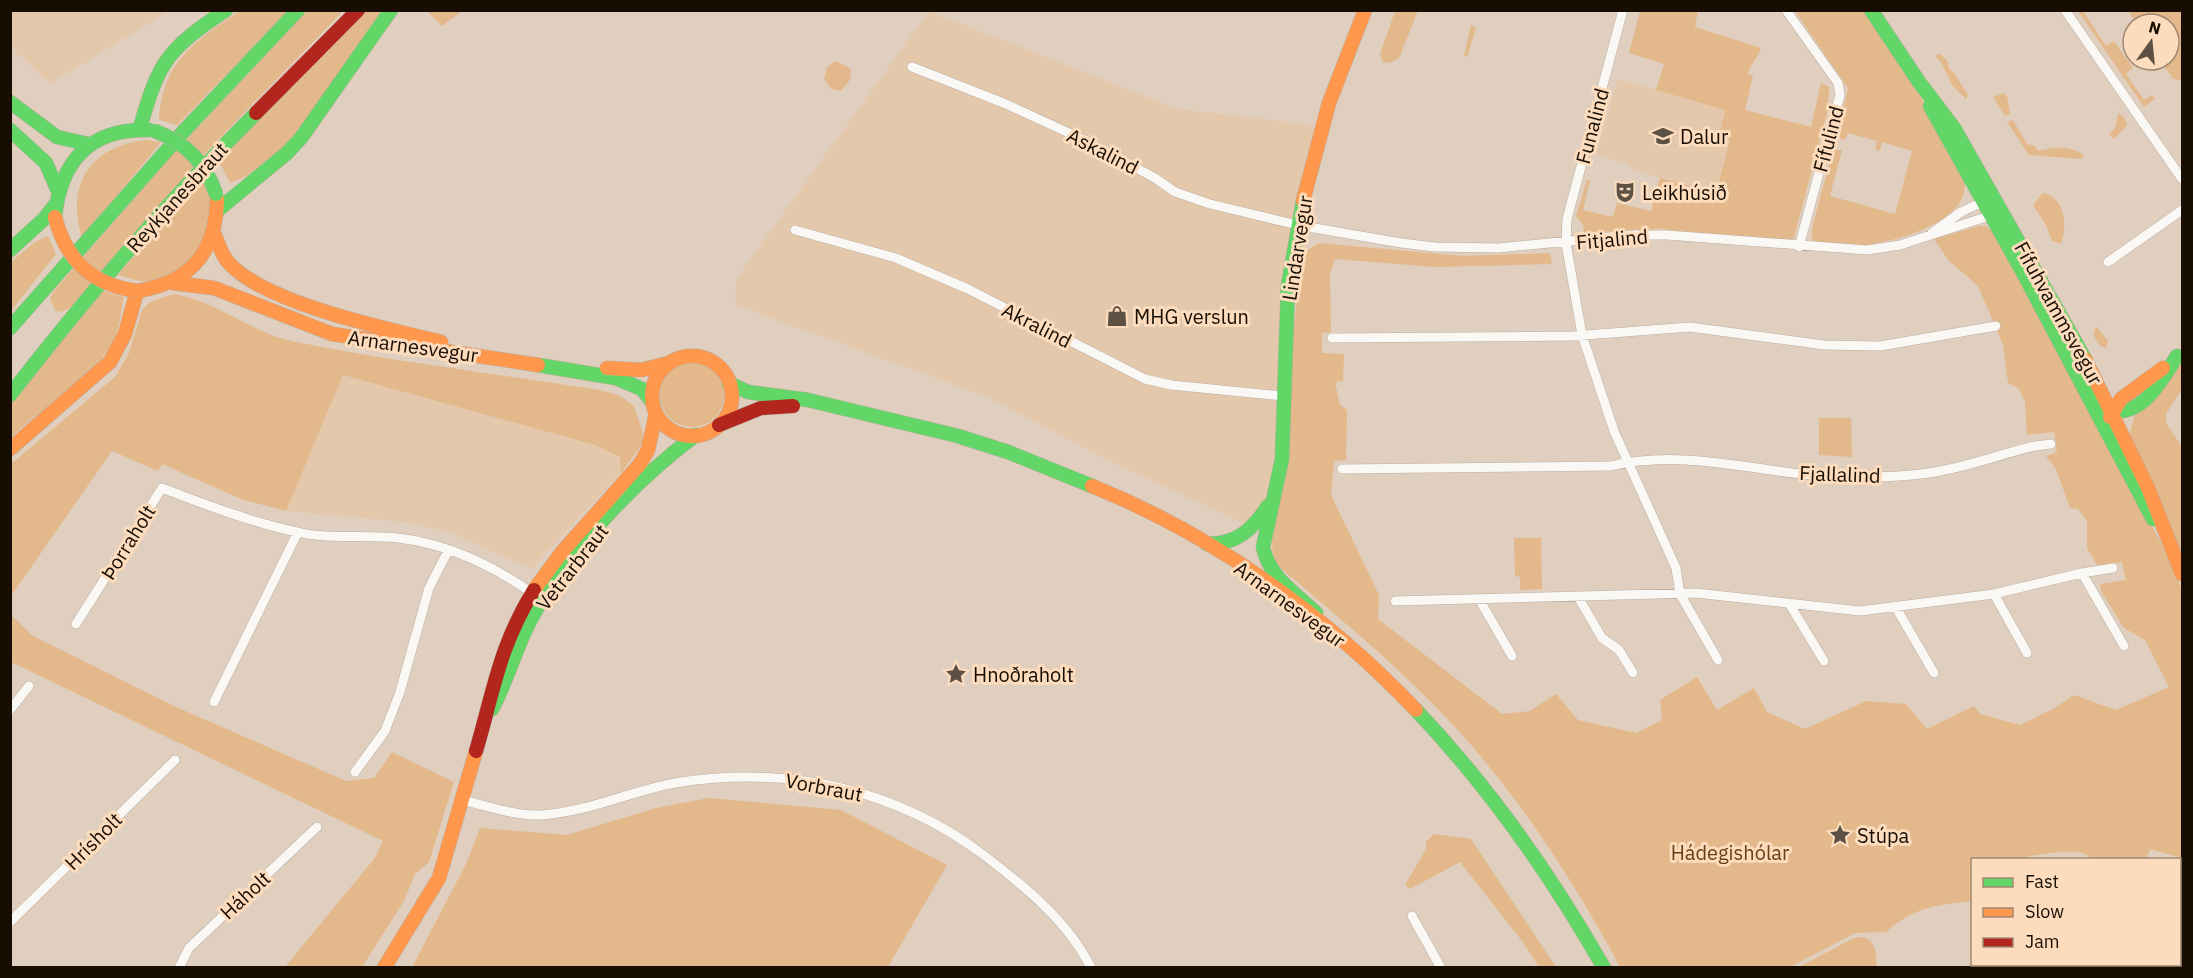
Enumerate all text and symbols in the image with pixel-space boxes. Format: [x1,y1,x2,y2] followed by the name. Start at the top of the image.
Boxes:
[2121,12,2181,72] north arrow
[2147,16,2163,39] text: N
[1569,85,1615,167] street label: Funalind
[1806,103,1850,175] street label: Fífulind
[1063,121,1143,181] street label: Askalind
[1680,123,1728,150] place label: Dalur
[1651,124,1675,148] school or university icon: Dalur
[120,136,234,258] street label: Reykjanesbraut
[1642,179,1727,206] place label: Leikhúsið
[1613,180,1637,204] theatre icon: Leikhúsið
[1275,194,1319,302] street label: Lindarvegur
[1575,222,1649,256] street label: Fitjalind
[2008,237,2110,389] street label: Fífuhvammsvegur
[998,296,1076,354] street label: Akralind
[1134,303,1249,330] place label: MHG verslun
[1105,304,1129,328] shop icon: MHG verslun
[346,324,480,368] street label: Arnarnesvegur
[1799,459,1881,489] street label: Fjallalind
[94,499,162,585] street label: Þorraholt
[530,518,614,616] street label: Vetrarbraut
[1229,555,1351,653] street label: Arnarnesvegur
[973,661,1074,688] place label: Hnoðraholt
[944,662,968,686] place icon: Hnoðraholt
[783,766,865,808] street label: Vorbraut
[58,806,128,876] street label: Hrísholt
[1857,822,1910,849] place label: Stúpa
[1828,823,1852,847] place icon: Stúpa
[1671,839,1789,866] park label: Hádegishólar
[1971,858,2181,966] legend
[214,865,276,925] street label: Háholt
[2025,870,2059,893] text: Fast
[2025,900,2064,923] text: Slow
[2025,930,2060,953] text: Jam

